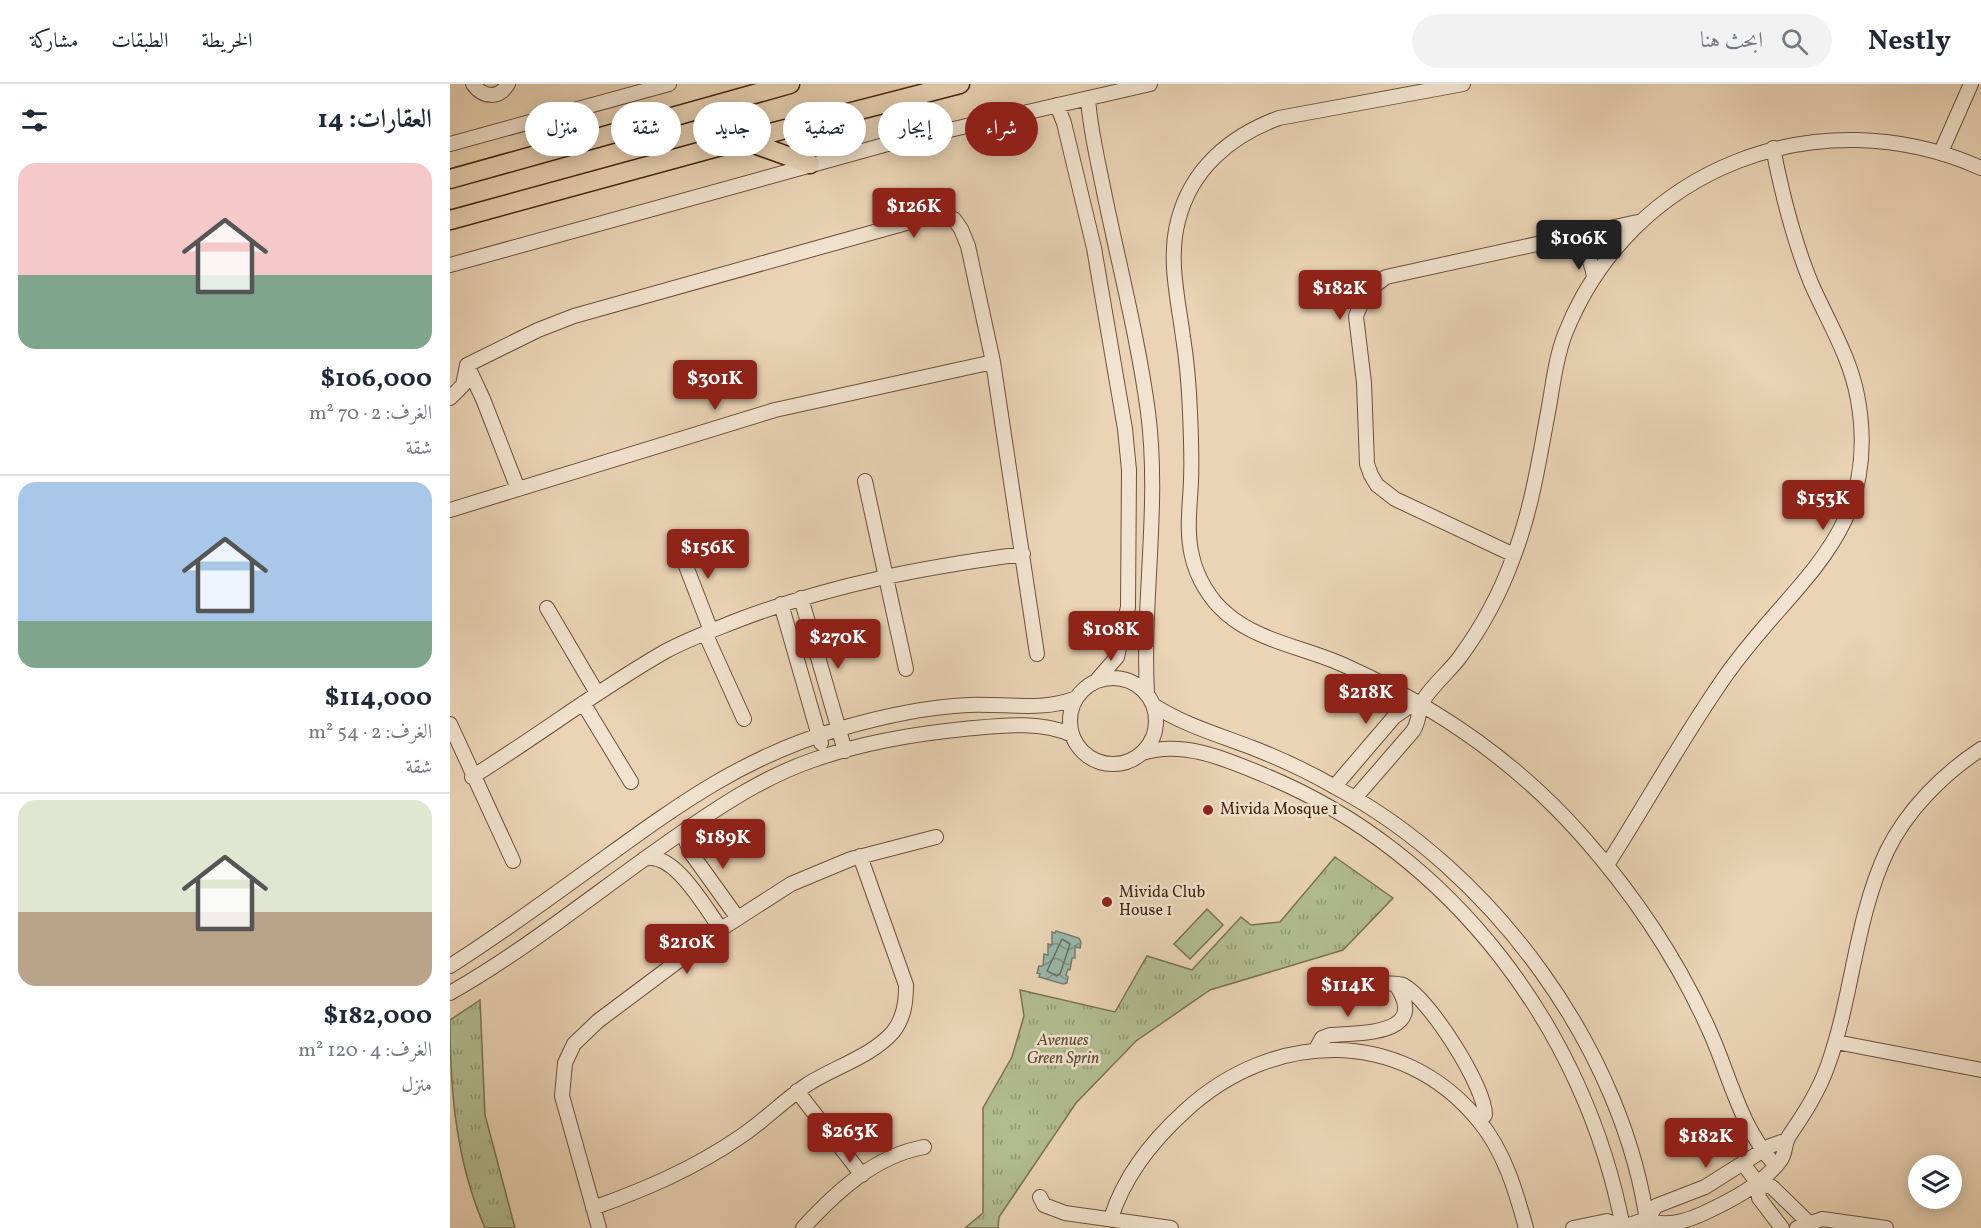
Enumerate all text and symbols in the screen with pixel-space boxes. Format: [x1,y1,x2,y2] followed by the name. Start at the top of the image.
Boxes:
[1412,14,1832,68] search box
[1868,22,1951,61] text: Nestly
[1778,25,1811,58] icon: search
[1700,26,1763,57] text: ابحث هنا
[30,27,78,56] text: مشاركة
[111,27,168,56] text: الطبقات
[201,27,253,56] text: الخريطة
[318,102,432,138] text: العقارات: 14
[525,102,599,156] chip: منزل
[611,102,681,156] chip: شقة
[693,102,771,156] chip: جديد
[783,102,866,156] chip: تصفية
[878,102,953,156] chip: إيجار
[965,102,1038,156] chip: شراء
[18,104,51,137] icon: filters
[872,188,956,239] pin: $126K
[886,193,942,221] text: $126K
[171,202,279,310] icon: home
[1537,220,1621,271] pin: $106K
[1550,225,1608,253] text: $106K
[1298,270,1382,321] pin: $182K
[1313,275,1367,303] text: $182K
[673,360,757,411] pin: $301K
[321,361,432,397] text: $106,000
[687,365,743,393] text: $301K
[309,400,432,428] text: الغرف: 2 · 70 m²
[406,435,432,463] text: شقة
[1781,480,1865,531] pin: $153K
[1796,485,1850,513] text: $153K
[171,521,279,629] icon: home
[666,529,750,580] pin: $156K
[681,534,735,562] text: $156K
[1069,611,1153,662] pin: $108K
[1083,616,1139,644] text: $108K
[796,619,880,670] pin: $270K
[810,624,867,652] text: $270K
[1324,674,1408,725] pin: $218K
[1339,679,1393,707] text: $218K
[325,680,432,716] text: $114,000
[308,719,432,747] text: الغرف: 2 · 54 m²
[406,754,432,782] text: شقة
[1220,799,1338,821] place label: Mivida Mosque 1
[1201,803,1215,817] marker: Mivida Mosque 1
[681,819,765,870] pin: $189K
[695,824,751,852] text: $189K
[171,839,279,947] icon: home
[1119,882,1205,922] place label: Mivida Club House 1
[1100,895,1114,909] marker: Mivida Club House 1
[645,924,729,975] pin: $210K
[659,929,715,957] text: $210K
[1306,967,1390,1018] pin: $114K
[1321,972,1375,1000] text: $114K
[324,998,432,1034] text: $182,000
[1027,1030,1099,1070] park label: Avenues Green Sprin
[298,1037,432,1065] text: الغرف: 4 · 120 m²
[401,1072,432,1100] text: منزل
[808,1113,892,1164] pin: $263K
[821,1118,879,1146] text: $263K
[1664,1118,1748,1169] pin: $182K
[1679,1123,1733,1151] text: $182K
[1908,1155,1962,1209] map controls
[1908,1155,1962,1209] button: layers

